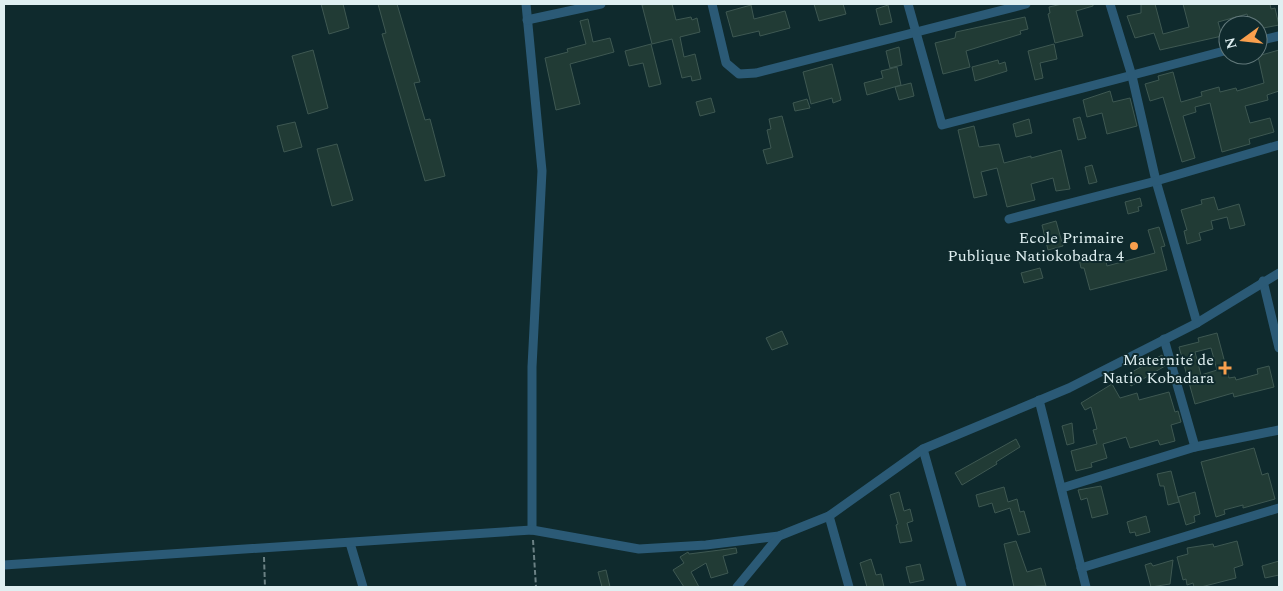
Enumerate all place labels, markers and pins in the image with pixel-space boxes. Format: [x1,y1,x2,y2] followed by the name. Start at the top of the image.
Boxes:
[947,226,1124,268] place label: Ecole Primaire Publique Natiokobadra 4
[1128,240,1140,252] marker: Ecole Primaire Publique Natiokobadra 4
[1103,348,1214,390] place label: Maternité de Natio Kobadara
[1218,361,1232,375] marker: Maternité de Natio Kobadara

